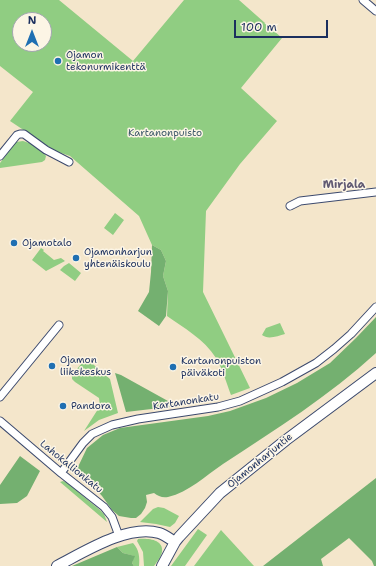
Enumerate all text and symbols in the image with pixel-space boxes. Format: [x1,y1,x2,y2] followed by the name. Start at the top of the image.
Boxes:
[12,12,52,52] north arrow
[236,12,330,38] scale bar
[28,13,36,28] text: N
[241,19,277,35] text: 100 m
[66,49,146,72] place label: Ojamon tekonurmikenttä
[53,56,63,66] marker: Ojamon tekonurmikenttä
[128,127,202,139] park label: Kartanonpuisto
[323,178,365,192] district label: Mirjala
[22,237,72,249] place label: Ojamotalo
[9,238,19,248] marker: Ojamotalo
[84,246,152,270] place label: Ojamonharjun yhtenäiskoulu
[71,253,81,263] marker: Ojamonharjun yhtenäiskoulu
[60,354,111,378] place label: Ojamon liikekeskus
[181,355,261,378] place label: Kartanonpuiston päiväkoti
[47,361,57,371] marker: Ojamon liikekeskus
[168,362,178,372] marker: Kartanonpuiston päiväkoti
[152,391,220,413] street label: Kartanonkatu
[71,400,111,412] place label: Pandora
[58,401,68,411] marker: Pandora
[225,431,295,491] street label: Ojamonharjuntie
[37,438,105,496] street label: Lahokallionkatu

